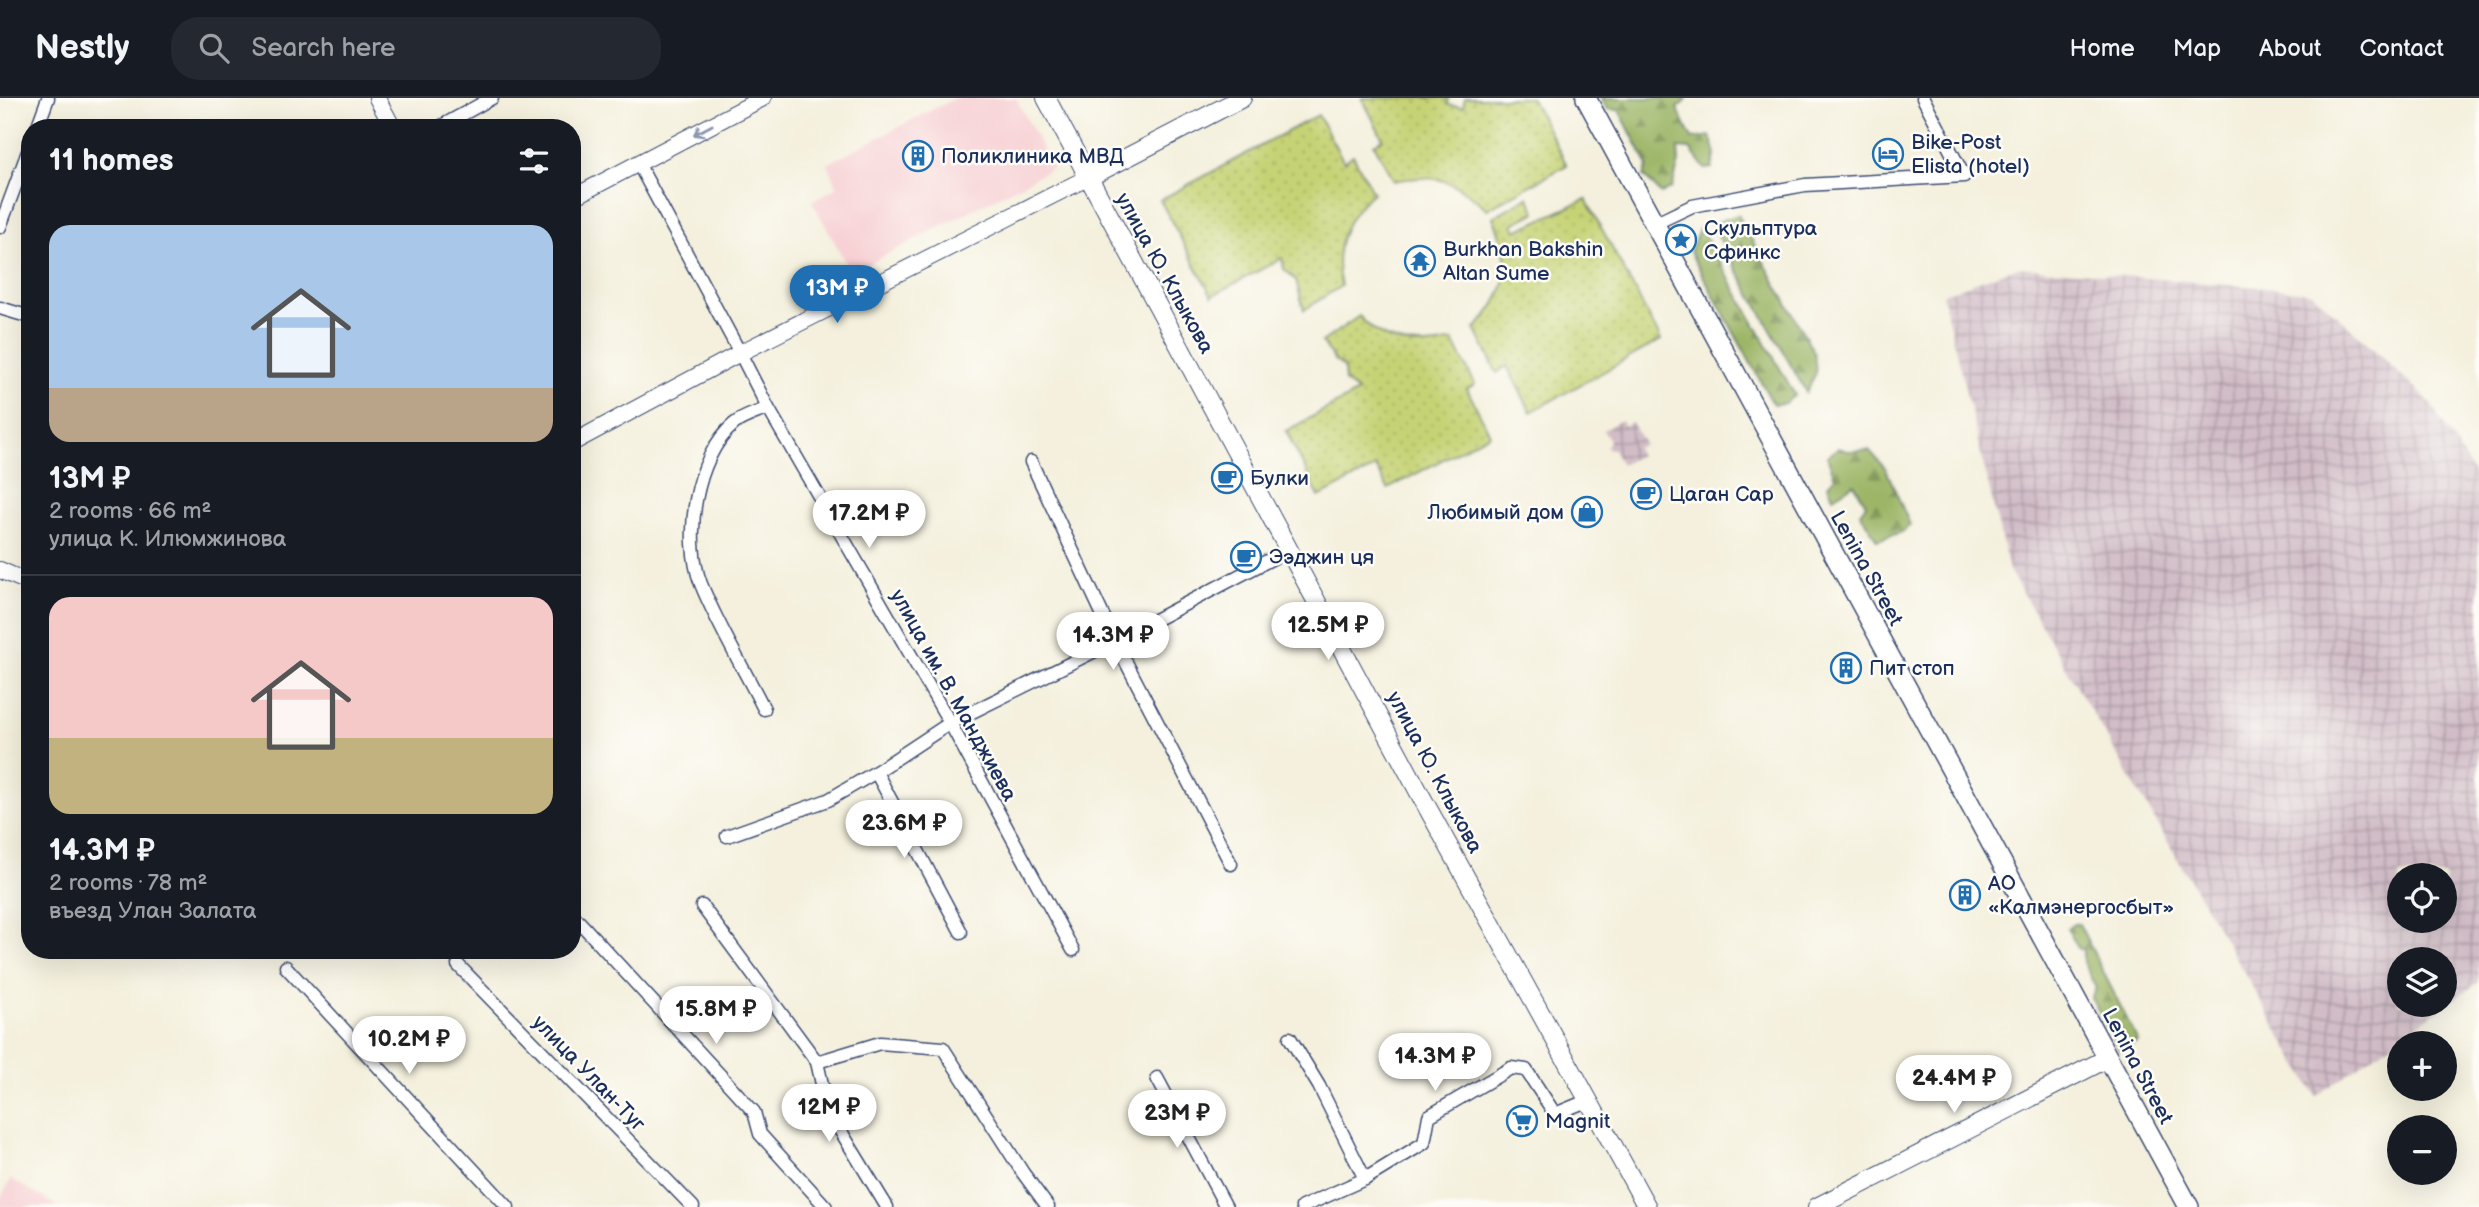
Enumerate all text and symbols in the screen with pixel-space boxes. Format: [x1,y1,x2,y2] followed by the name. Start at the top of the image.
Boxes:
[171,17,661,80] search box
[35,28,129,68] text: Nestly
[195,29,233,67] icon: search
[251,33,395,64] text: Search here
[2070,34,2135,63] text: Home
[2173,34,2221,63] text: Map
[2259,34,2321,63] text: About
[2359,34,2444,63] text: Contact
[693,124,714,138] one-way arrow
[1911,130,2030,179] place label: Bike-Post Elista (hotel)
[1871,137,1905,171] hotel icon: Bike-Post Elista (hotel)
[901,139,935,173] building icon: Поликлиника МВД
[515,142,553,180] icon: filters
[49,143,173,179] text: 11 homes
[941,144,1124,169] place label: Поликлиника МВД
[1110,189,1219,358] street label: улица Ю. Клыкова
[1704,216,1818,265] place label: Скульптура Сфинкс
[1664,223,1698,257] place icon: Скульптура Сфинкс
[1443,237,1603,286] place label: Burkhan Bakshin Altan Sume
[1403,244,1437,278] temple icon: Burkhan Bakshin Altan Sume
[788,266,886,325] pin: 13M ₽
[238,270,364,396] icon: home
[806,274,868,302] text: 13M ₽
[49,461,131,497] text: 13M ₽
[1210,461,1244,495] cafe icon: Булки
[1250,466,1309,491] place label: Булки
[1629,477,1663,511] cafe icon: Цаган Сар
[1669,482,1774,507] place label: Цаган Сар
[804,490,934,550] pin: 17.2M ₽
[1570,495,1604,529] shop icon: Любимый дом
[49,497,211,525] text: 2 rooms · 66 m²
[829,499,909,527] text: 17.2M ₽
[1427,500,1564,525] place label: Любимый дом
[1825,507,1909,630] street label: Lenina Street
[49,525,286,553] text: улица К. Илюмжинова
[1229,540,1263,574] cafe icon: Ээджин ця
[1269,545,1374,570] place label: Ээджин ця
[885,585,1023,806] street label: улица им. В. Манджиева
[1263,602,1393,662] pin: 12.5M ₽
[1287,611,1369,639] text: 12.5M ₽
[1048,612,1178,672] pin: 14.3M ₽
[1072,621,1154,649] text: 14.3M ₽
[238,642,364,768] icon: home
[1829,651,1863,685] building icon: Пит стоп
[1869,656,1955,681] place label: Пит стоп
[1381,687,1488,858] street label: улица Ю. Клыкова
[839,800,969,860] pin: 23.6M ₽
[861,809,947,837] text: 23.6M ₽
[49,833,155,869] text: 14.3M ₽
[2387,863,2457,1185] map controls
[2387,863,2457,933] button: locate
[49,869,207,897] text: 2 rooms · 78 m²
[1987,871,2174,920] place label: АО «Калмэнергосбыт»
[1948,878,1982,912] building icon: АО «Калмэнергосбыт»
[49,897,257,925] text: въезд Улан Залата
[2387,947,2457,1017] button: layers
[651,986,781,1046] pin: 15.8M ₽
[675,995,757,1023] text: 15.8M ₽
[2097,1004,2179,1129] street label: Lenina Street
[527,1010,650,1137] street label: улица Улан-Туг
[344,1016,474,1076] pin: 10.2M ₽
[368,1025,450,1053] text: 10.2M ₽
[2387,1031,2457,1101] button: +
[1370,1034,1500,1093] pin: 14.3M ₽
[1394,1042,1476,1070] text: 14.3M ₽
[1889,1056,2019,1115] pin: 24.4M ₽
[1912,1064,1996,1092] text: 24.4M ₽
[780,1084,878,1144] pin: 12M ₽
[1128,1090,1226,1150] pin: 23M ₽
[798,1093,860,1121] text: 12M ₽
[1144,1099,1210,1127] text: 23M ₽
[1505,1104,1539,1138] supermarket icon: Magnit
[1545,1109,1611,1134] place label: Magnit
[2387,1115,2457,1185] button: −

